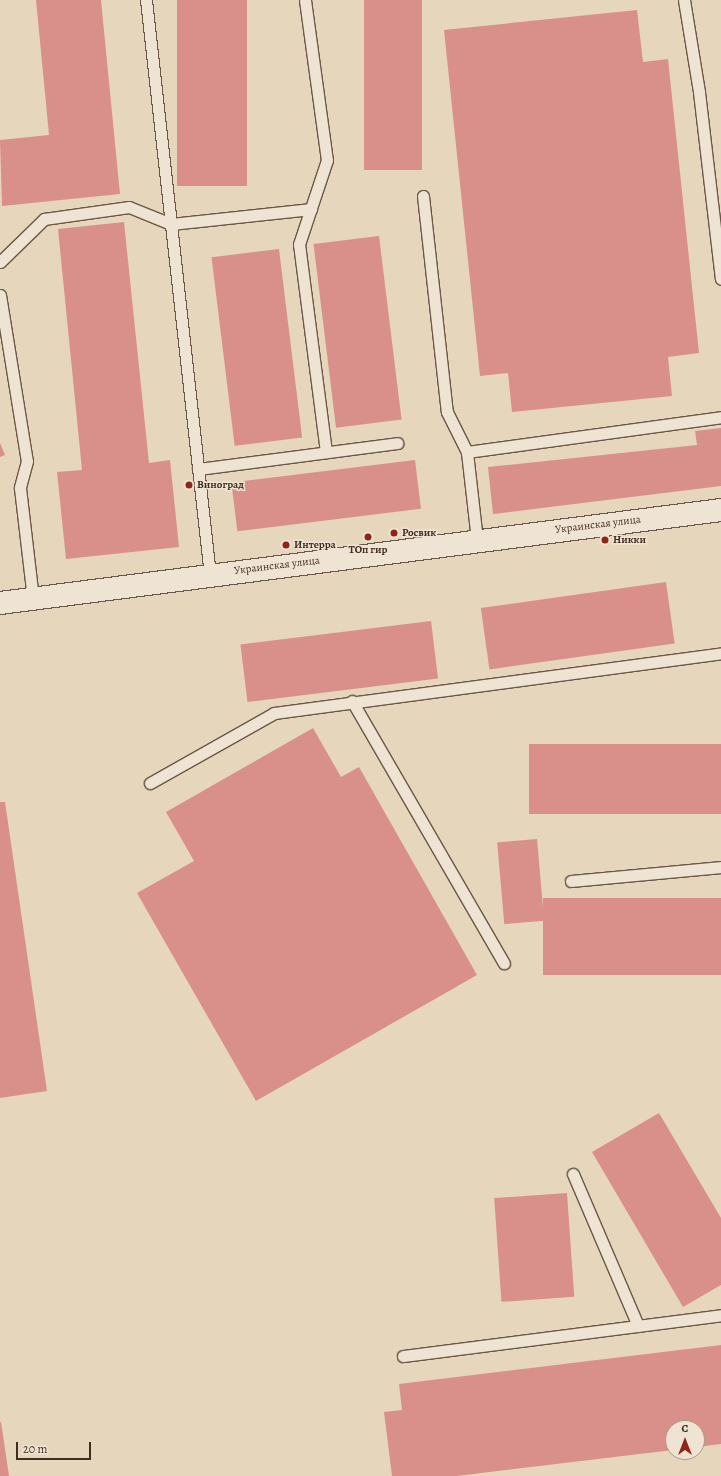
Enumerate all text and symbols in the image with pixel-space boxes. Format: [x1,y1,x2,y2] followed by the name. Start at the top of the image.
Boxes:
[197,478,244,492] place label: Виноград
[184,480,194,490] marker: Виноград
[554,513,642,537] street label: Украинская улица
[402,526,436,540] place label: Росвик
[389,528,399,538] marker: Росвик
[363,532,373,542] marker: ТОп гир
[613,533,646,547] place label: Никки
[600,535,610,545] marker: Никки
[294,538,336,552] place label: Интерра
[281,540,291,550] marker: Интерра
[349,543,387,557] place label: ТОп гир
[233,554,321,578] street label: Украинская улица
[665,1420,705,1460] north arrow
[682,1421,688,1436] text: С
[18,1434,93,1460] scale bar
[23,1441,47,1457] text: 20 m

